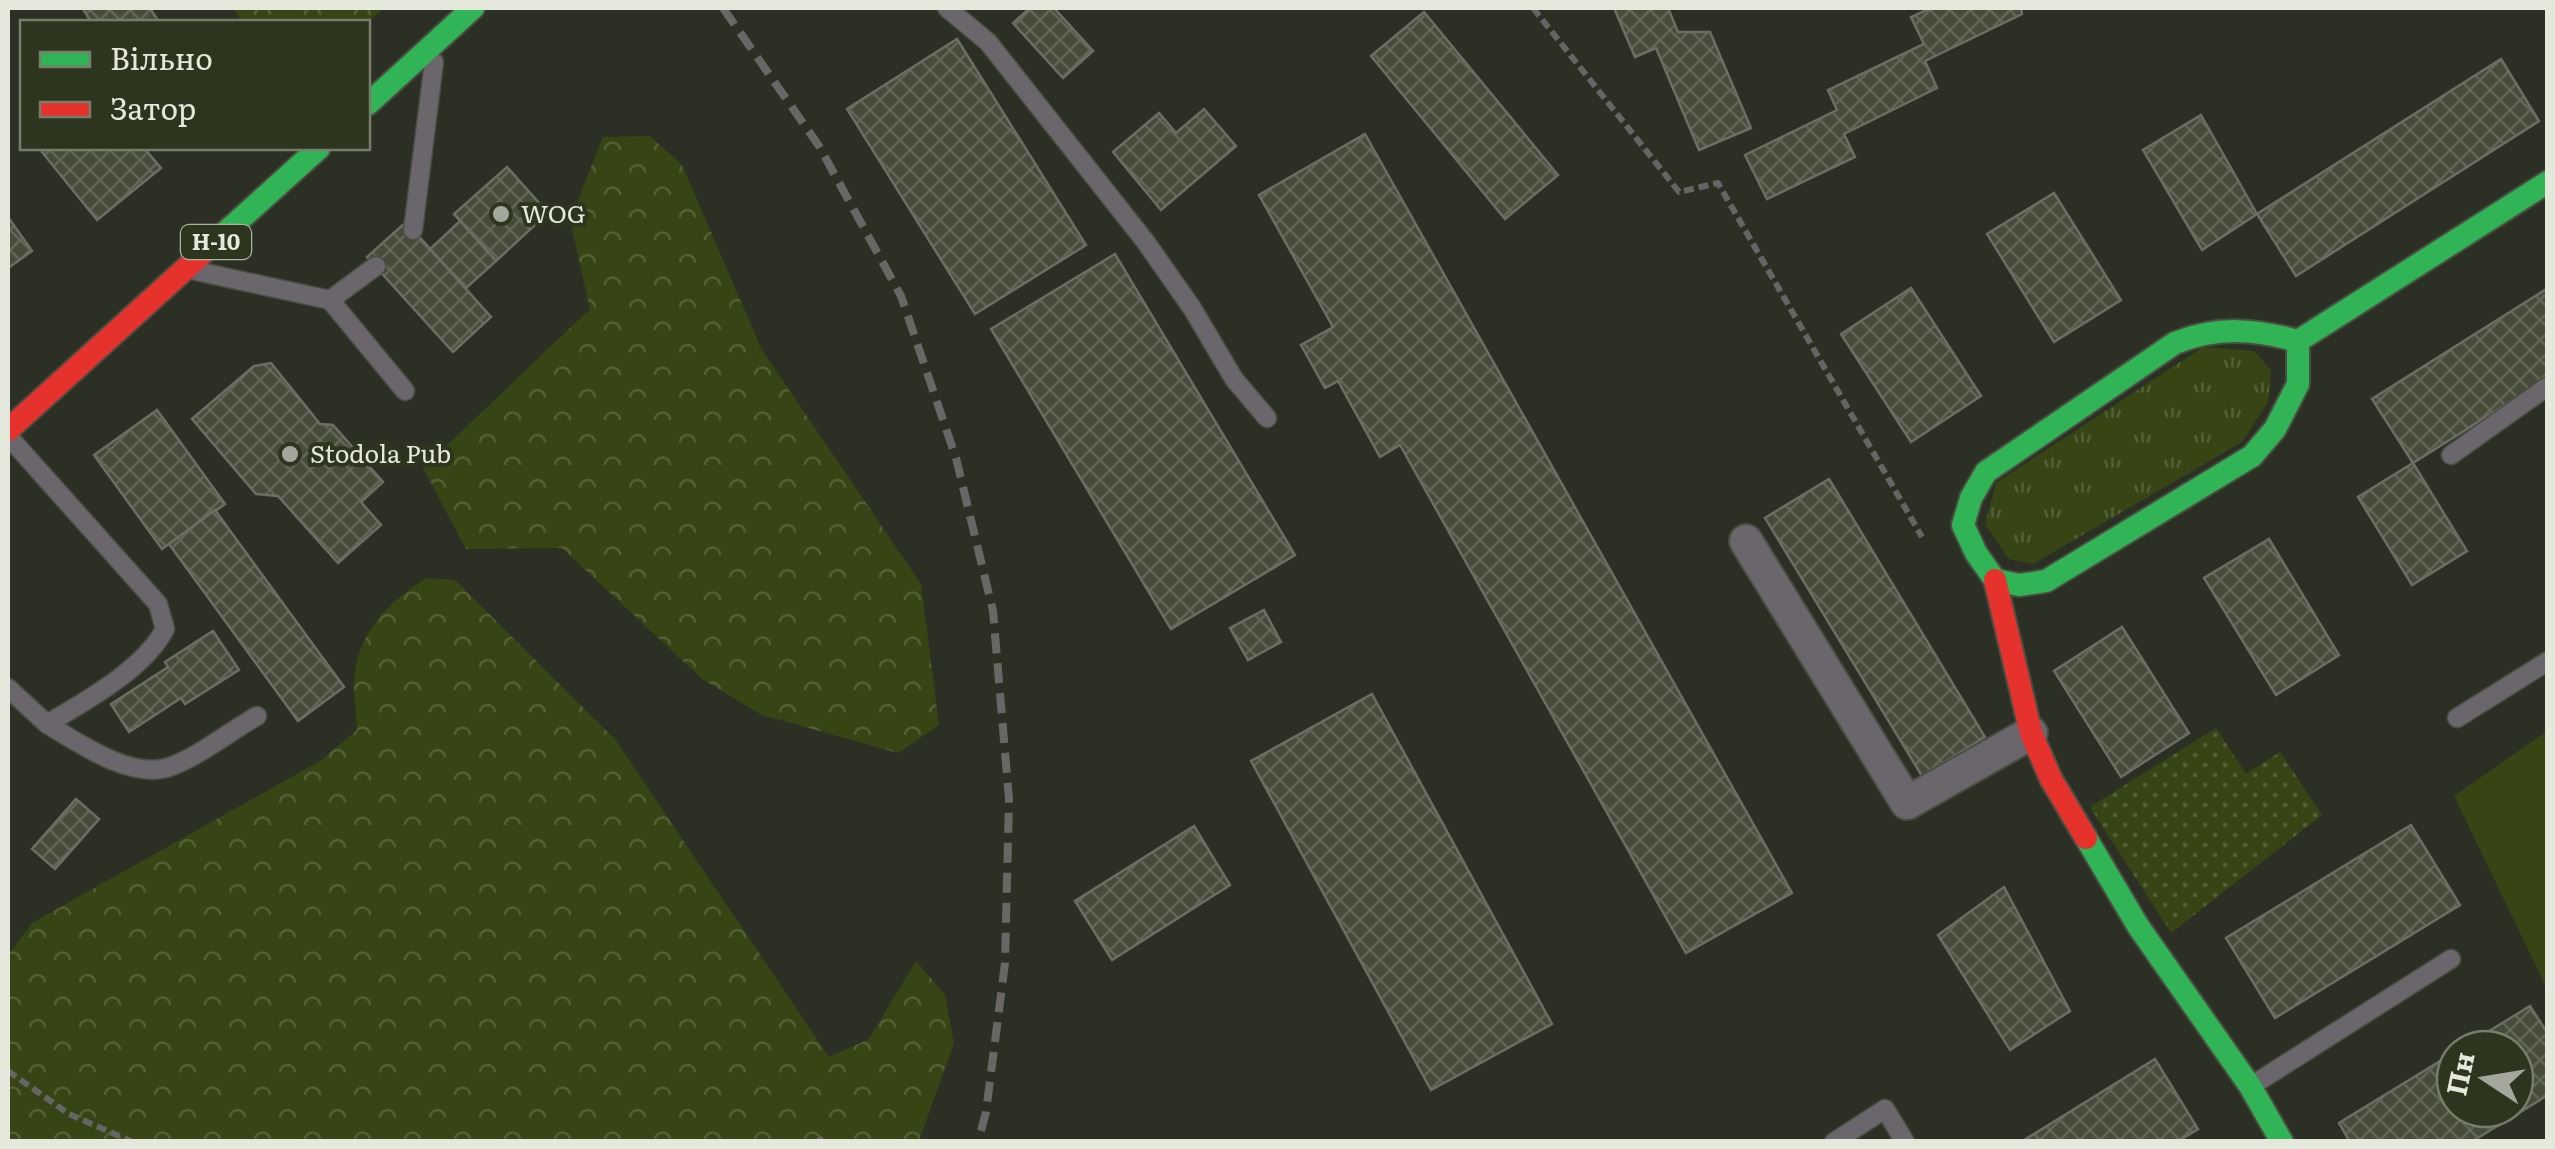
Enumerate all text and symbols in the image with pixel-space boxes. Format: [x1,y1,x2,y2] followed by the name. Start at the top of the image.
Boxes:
[20,20,370,150] legend
[110,35,213,79] text: Вільно
[110,85,196,129] text: Затор
[521,194,586,231] place label: WOG
[490,203,512,225] marker: WOG
[181,225,251,259] road number: Н-10
[310,434,451,471] place label: Stodola Pub
[279,443,301,465] marker: Stodola Pub
[2435,1029,2535,1129] north arrow
[2434,1048,2484,1099] text: Пн

